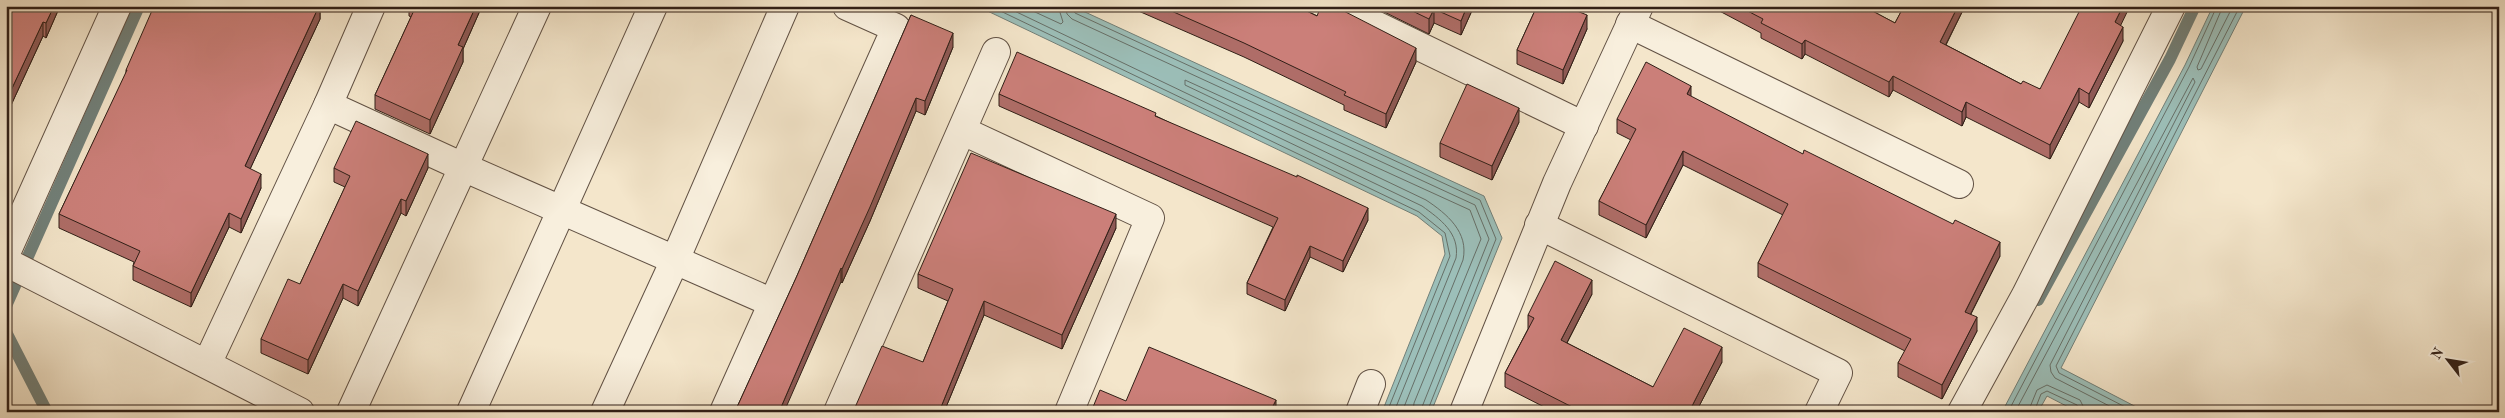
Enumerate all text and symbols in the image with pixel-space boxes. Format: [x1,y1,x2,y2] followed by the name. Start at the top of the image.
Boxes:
[2422,336,2472,386] north arrow
[2429,345,2447,362] text: N

